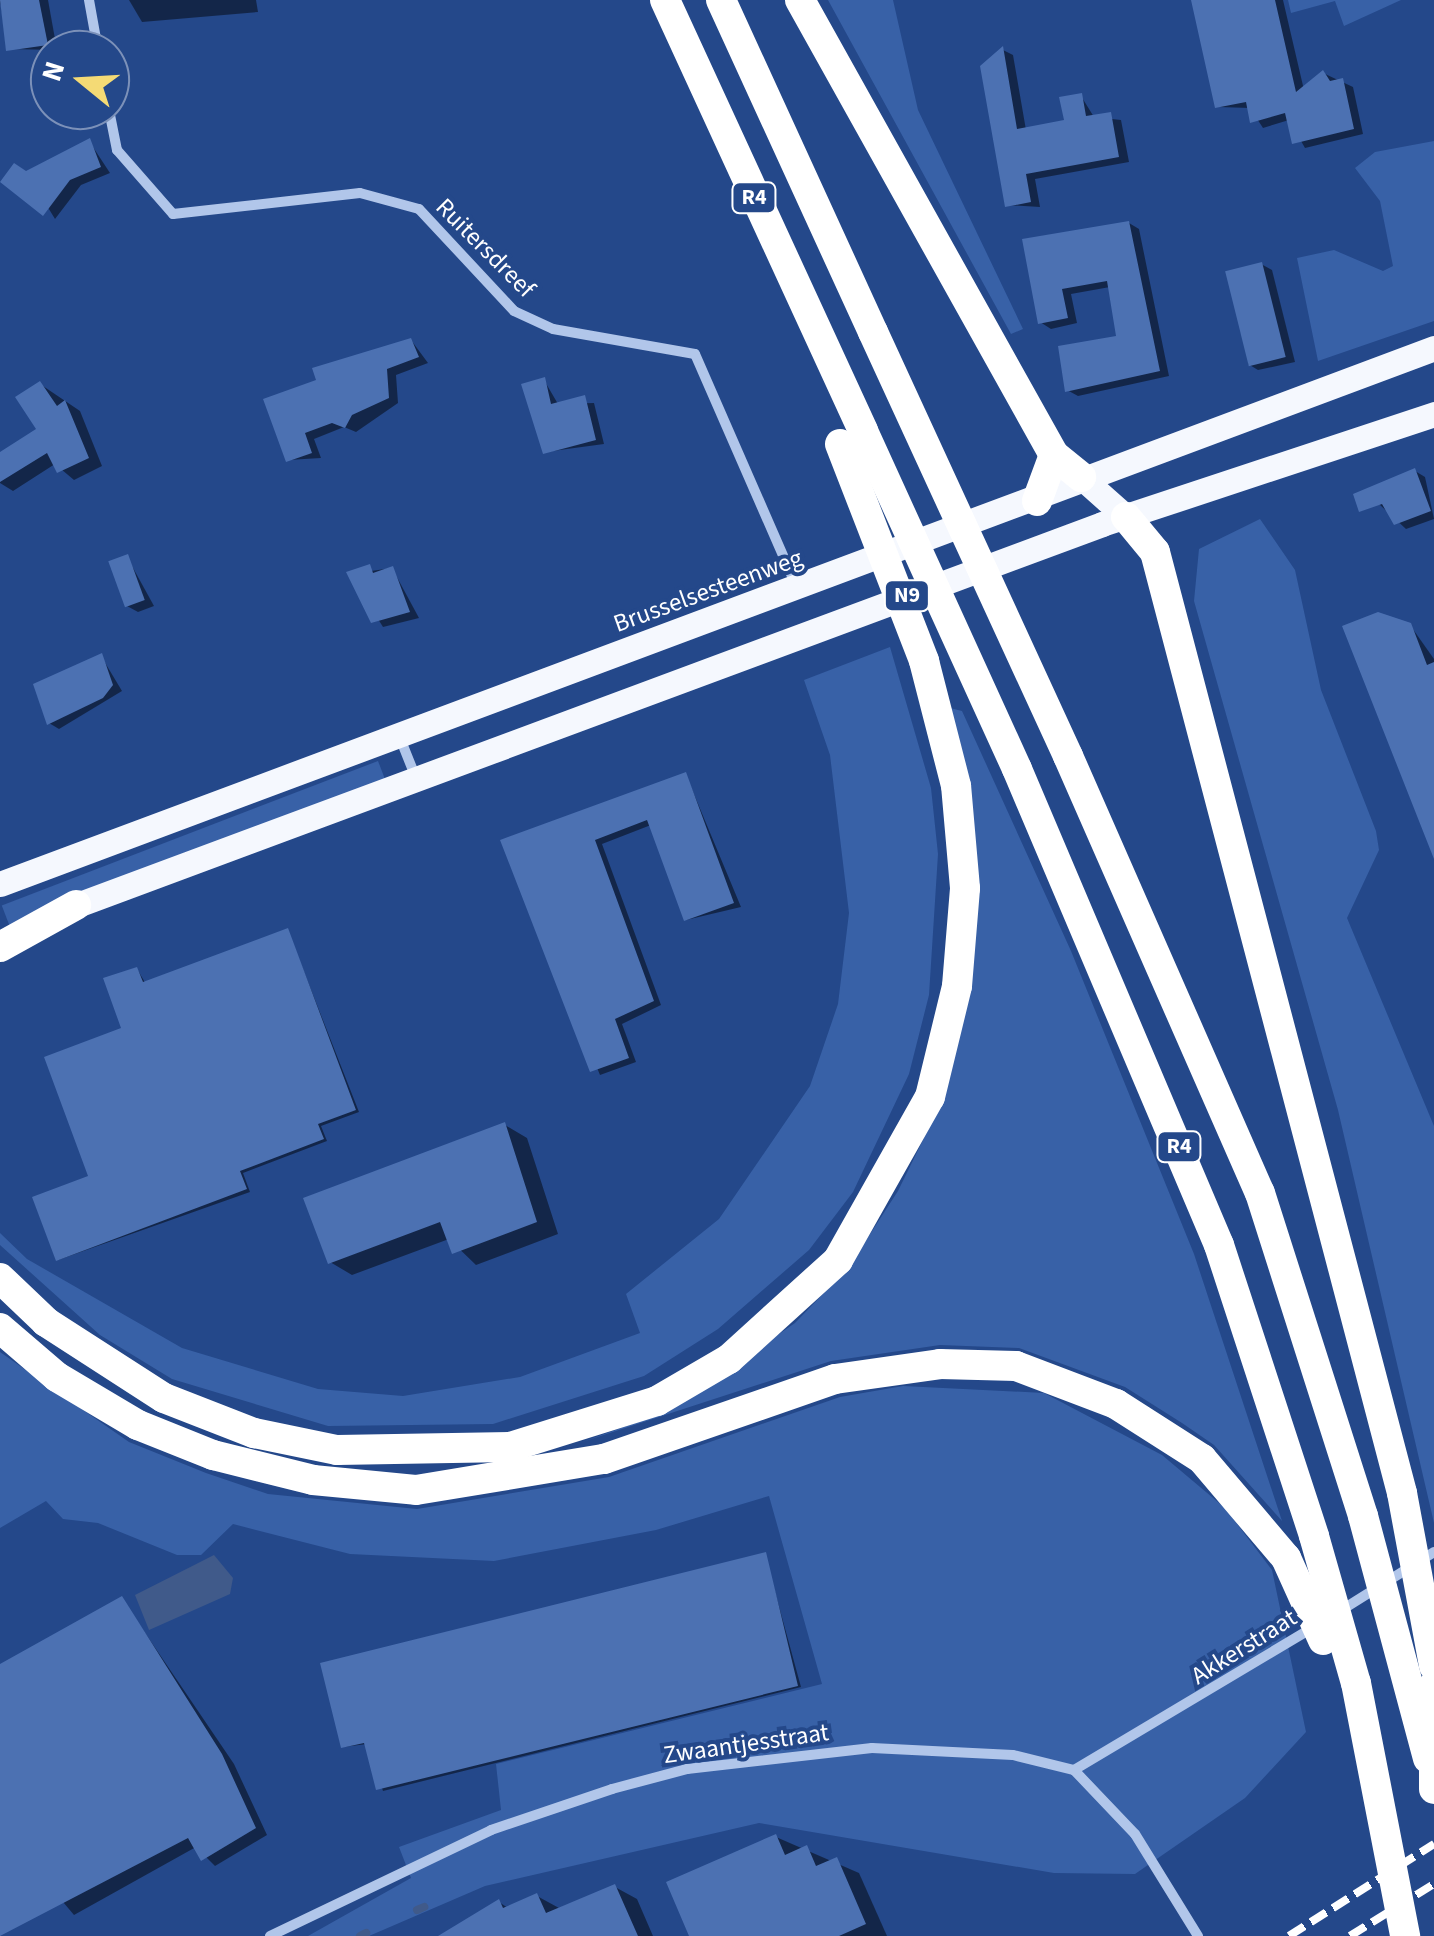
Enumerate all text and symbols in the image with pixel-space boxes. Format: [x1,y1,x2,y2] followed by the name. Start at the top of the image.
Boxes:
[30,30,130,130] north arrow
[31,56,75,86] text: N
[729,181,779,215] road number: R4
[429,192,541,304] street label: Ruitersdreef
[609,543,807,639] street label: Brusselsesteenweg
[882,579,932,613] road number: N9
[1154,1130,1204,1164] road number: R4
[1186,1603,1302,1691] street label: Akkerstraat
[661,1718,831,1770] street label: Zwaantjesstraat

